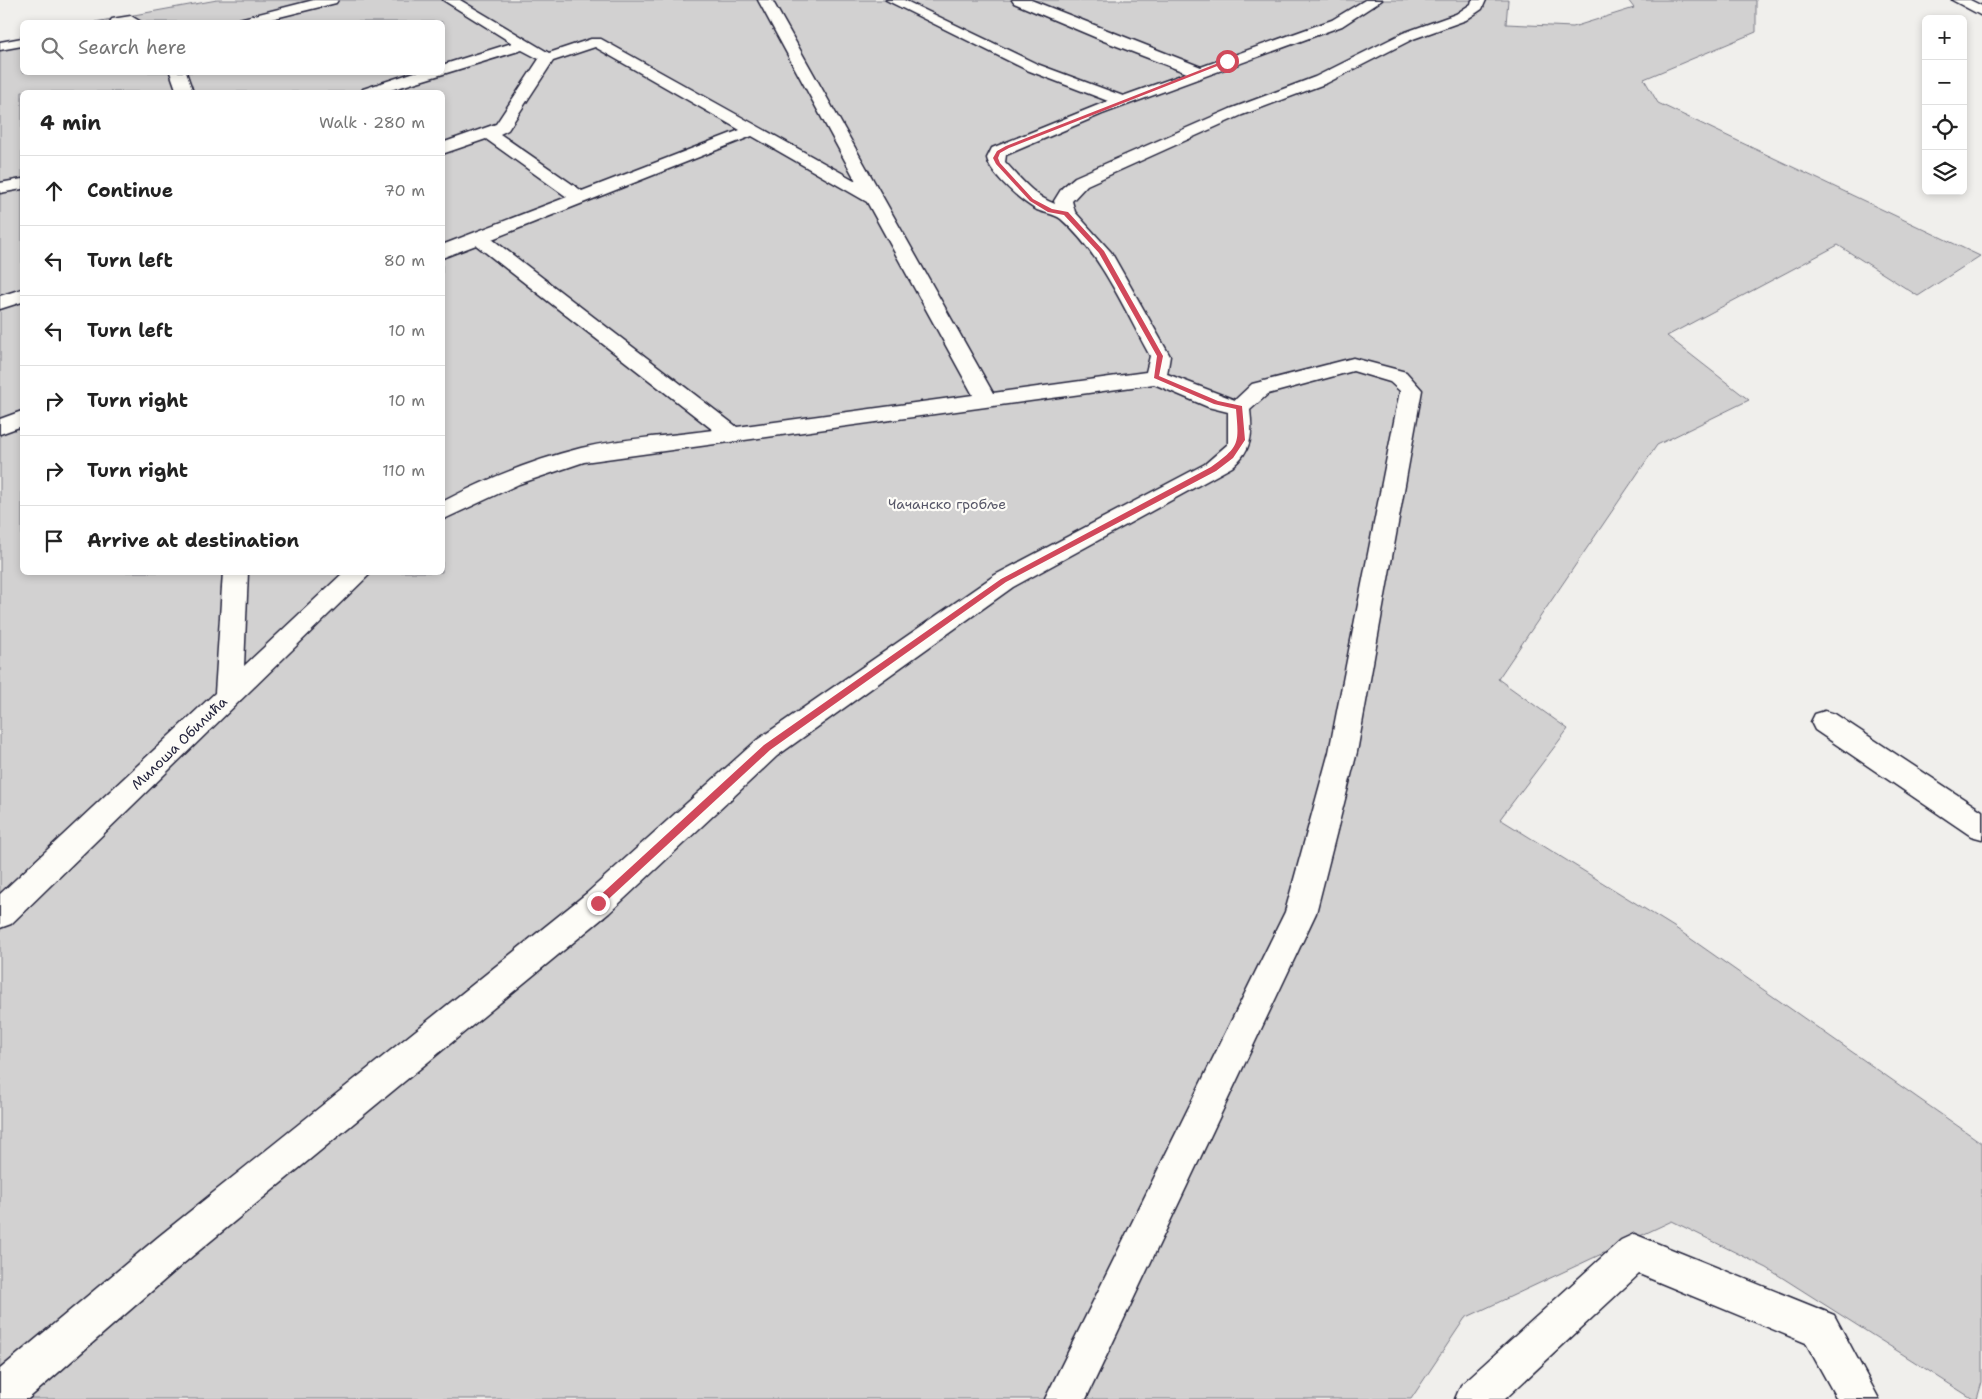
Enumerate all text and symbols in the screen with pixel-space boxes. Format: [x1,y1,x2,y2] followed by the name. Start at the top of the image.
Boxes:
[1922,15,1967,195] map controls
[1922,15,1967,60] button: +
[20,20,445,75] search box
[38,34,66,62] icon: search
[78,35,187,60] text: Search here
[1216,50,1239,73] route start
[1922,60,1967,105] button: −
[1922,105,1967,150] button: locate
[40,109,101,137] text: 4 min
[319,112,425,133] text: Walk · 280 m
[1922,150,1967,195] button: layers
[40,177,68,205] icon: ahead
[87,178,173,203] text: Continue
[384,180,425,201] text: 70 m
[40,247,68,275] icon: left
[87,248,173,273] text: Turn left
[384,250,425,271] text: 80 m
[40,317,68,345] icon: left
[87,318,173,343] text: Turn left
[388,320,425,341] text: 10 m
[40,387,68,415] icon: right
[87,388,188,413] text: Turn right
[388,390,425,411] text: 10 m
[40,457,68,485] icon: right
[87,458,188,483] text: Turn right
[382,460,425,481] text: 110 m
[888,495,1006,513] park label: Чачанско гробље
[40,527,68,555] icon: arrive
[87,528,299,553] text: Arrive at destination
[127,692,231,793] street label: Милоша Обилића
[587,892,610,915] route end

